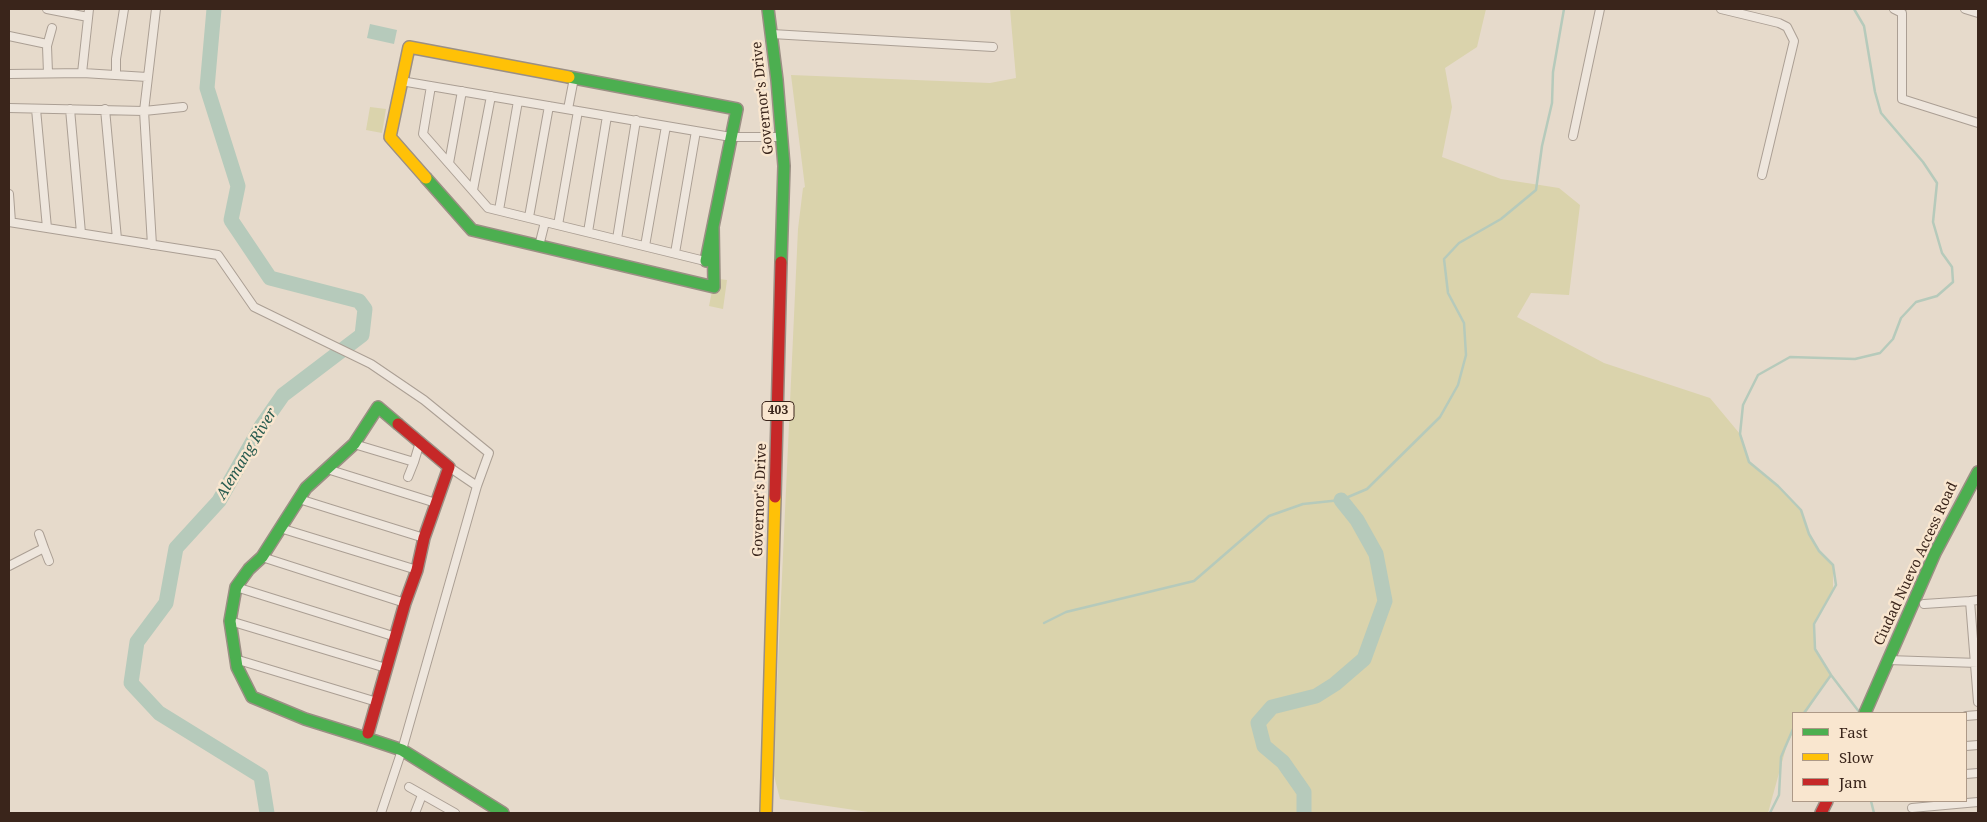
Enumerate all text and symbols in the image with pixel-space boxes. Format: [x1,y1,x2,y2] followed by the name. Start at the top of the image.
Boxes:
[749,41,777,155] street label: Governor's Drive
[762,402,794,421] road number: 403
[213,405,281,503] water label: Alemang River
[750,443,770,557] street label: Governor's Drive
[1871,480,1961,648] street label: Ciudad Nuevo Access Road
[1792,712,1967,802] legend
[1839,722,1868,742] text: Fast
[1839,747,1873,767] text: Slow
[1839,772,1867,792] text: Jam

